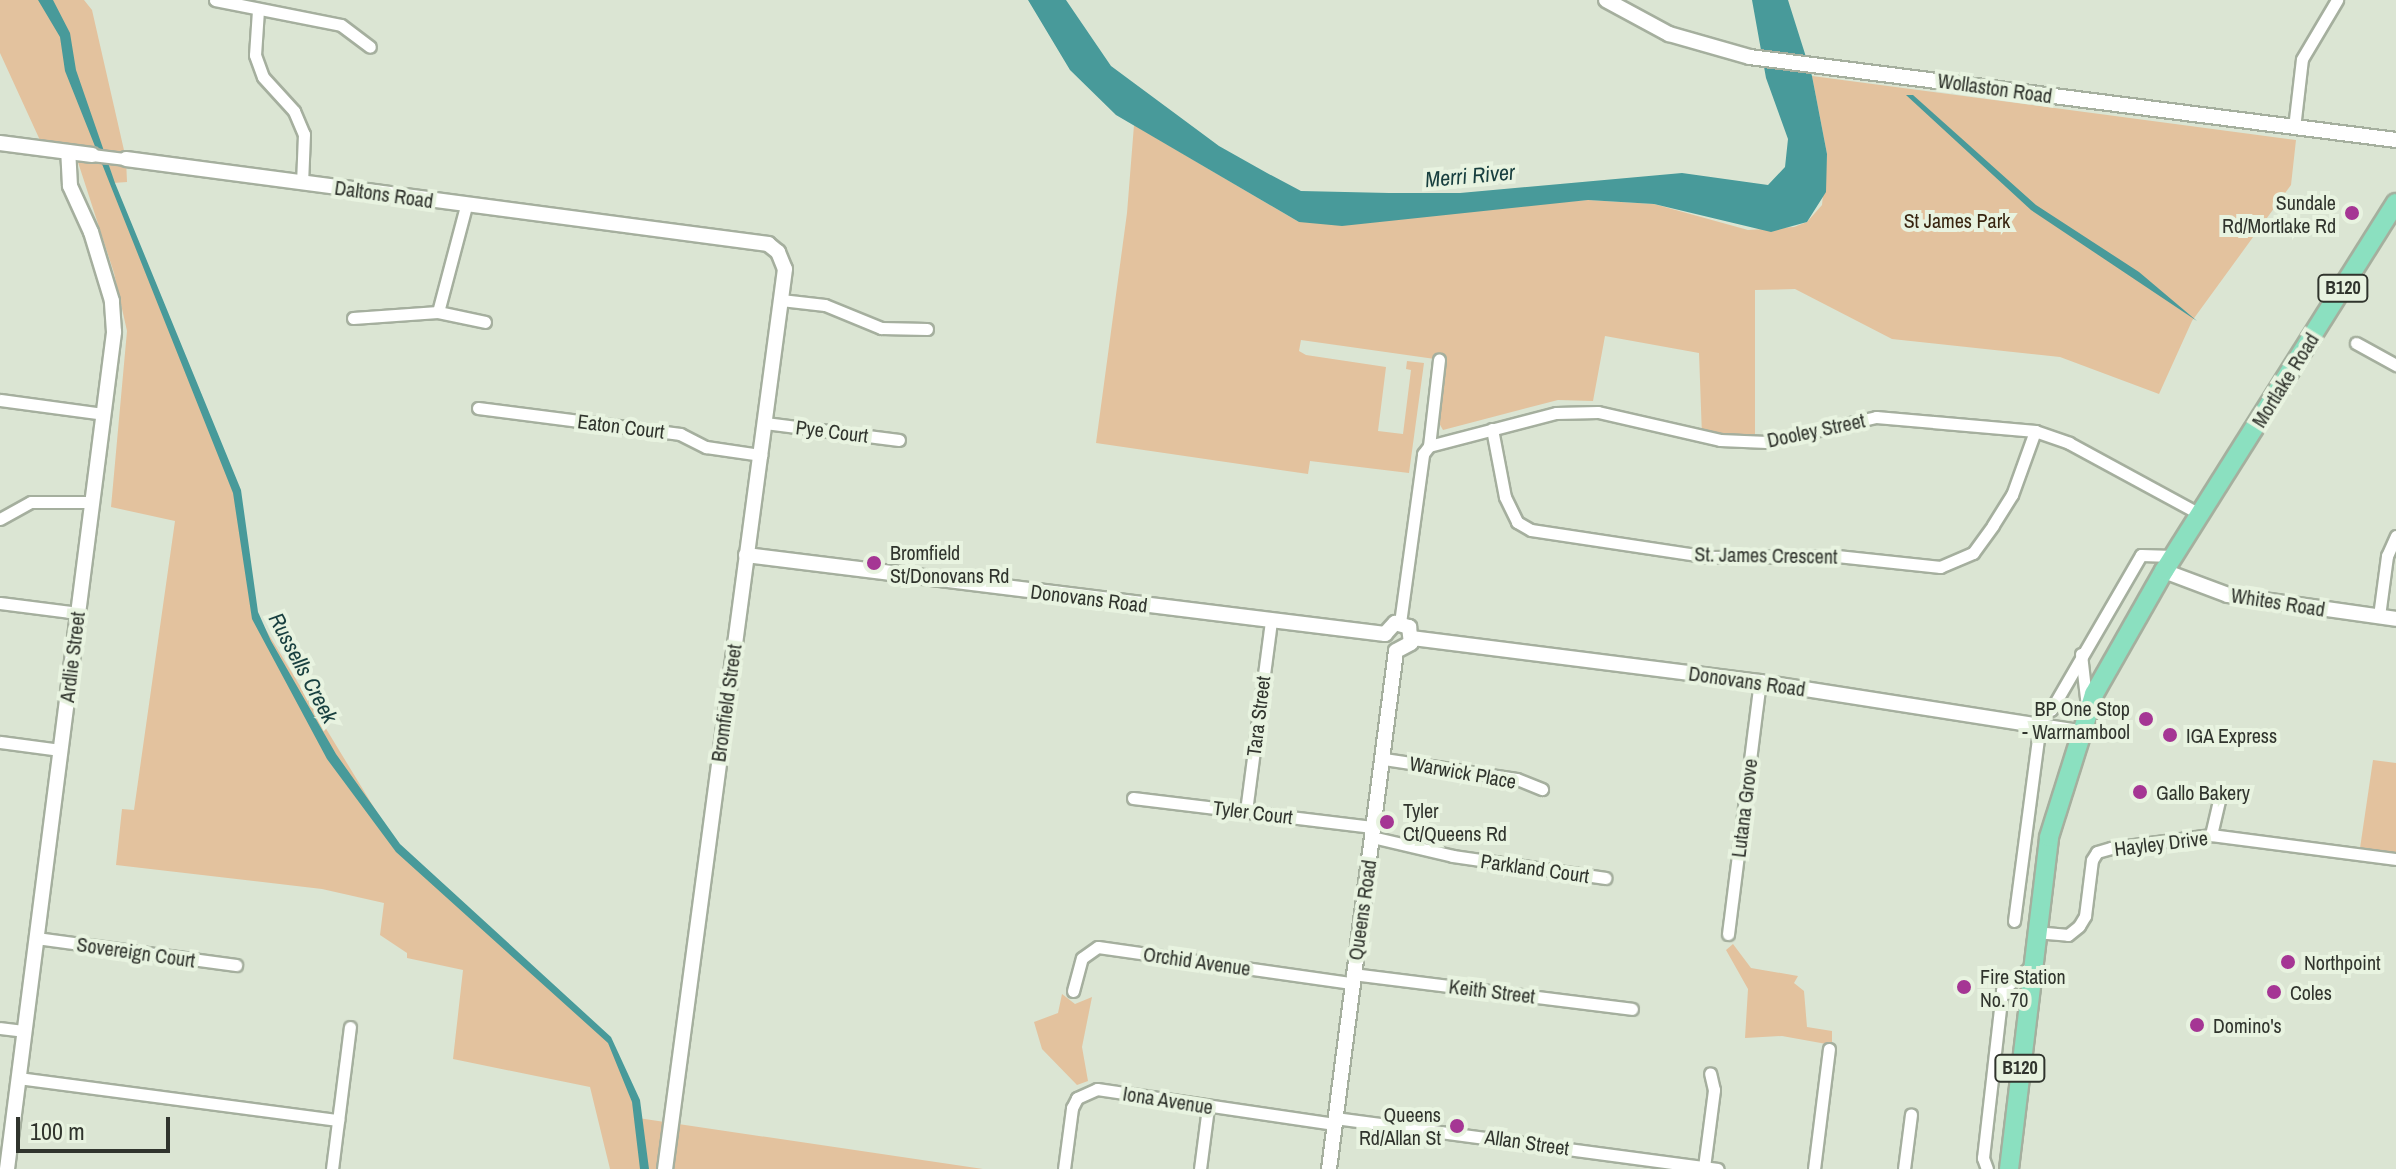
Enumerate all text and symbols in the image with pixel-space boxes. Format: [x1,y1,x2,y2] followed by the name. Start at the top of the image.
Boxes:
[1936,68,2054,108] street label: Wollaston Road
[1424,159,1516,193] water label: Merri River
[333,175,435,213] street label: Daltons Road
[2222,190,2336,237] place label: Sundale Rd/Mortlake Rd
[2343,204,2361,222] marker: Sundale Rd/Mortlake Rd
[1904,208,2010,232] park label: St James Park
[2317,274,2369,302] road number: B120
[2247,328,2323,432] street label: Mortlake Road
[1765,408,1867,452] street label: Dooley Street
[576,409,666,443] street label: Eaton Court
[794,415,870,447] street label: Pye Court
[890,540,1009,587] place label: Bromfield St/Donovans Rd
[1694,542,1838,568] street label: St. James Crescent
[865,554,883,572] marker: Bromfield St/Donovans Rd
[1029,579,1149,617] street label: Donovans Road
[2229,583,2327,621] street label: Whites Road
[263,608,343,728] water label: Russells Creek
[55,610,89,704] street label: Ardlie Street
[706,643,746,763] street label: Bromfield Street
[1687,661,1807,701] street label: Donovans Road
[1241,675,1275,757] street label: Tara Street
[2022,696,2130,743] place label: BP One Stop - Warrnambool
[2137,710,2155,728] marker: BP One Stop - Warrnambool
[2186,723,2278,747] place label: IGA Express
[2161,726,2179,744] marker: IGA Express
[1408,751,1518,793] street label: Warwick Place
[1726,757,1762,859] street label: Lutana Grove
[2156,780,2250,804] place label: Gallo Bakery
[2131,783,2149,801] marker: Gallo Bakery
[1212,795,1294,829] street label: Tyler Court
[1403,798,1507,845] place label: Tyler Ct/Queens Rd
[1378,813,1396,831] marker: Tyler Ct/Queens Rd
[2113,825,2209,861] street label: Hayley Drive
[1479,849,1591,887] street label: Parkland Court
[1343,858,1381,962] street label: Queens Road
[75,932,197,972] street label: Sovereign Court
[1141,942,1253,980] street label: Orchid Avenue
[2304,950,2381,974] place label: Northpoint
[2279,953,2297,971] marker: Northpoint
[1980,964,2066,1011] place label: Fire Station No. 70
[1448,974,1536,1008] street label: Keith Street
[1955,978,1973,996] marker: Fire Station No. 70
[2290,980,2332,1004] place label: Coles
[2265,983,2283,1001] marker: Coles
[2213,1013,2282,1037] place label: Domino's
[2188,1016,2206,1034] marker: Domino's
[1994,1054,2046,1082] road number: B120
[1121,1081,1215,1119] street label: Iona Avenue
[20,1101,174,1151] scale bar
[1359,1102,1441,1149] place label: Queens Rd/Allan St
[30,1115,85,1147] text: 100 m
[1448,1117,1466,1135] marker: Queens Rd/Allan St
[1483,1124,1571,1160] street label: Allan Street

